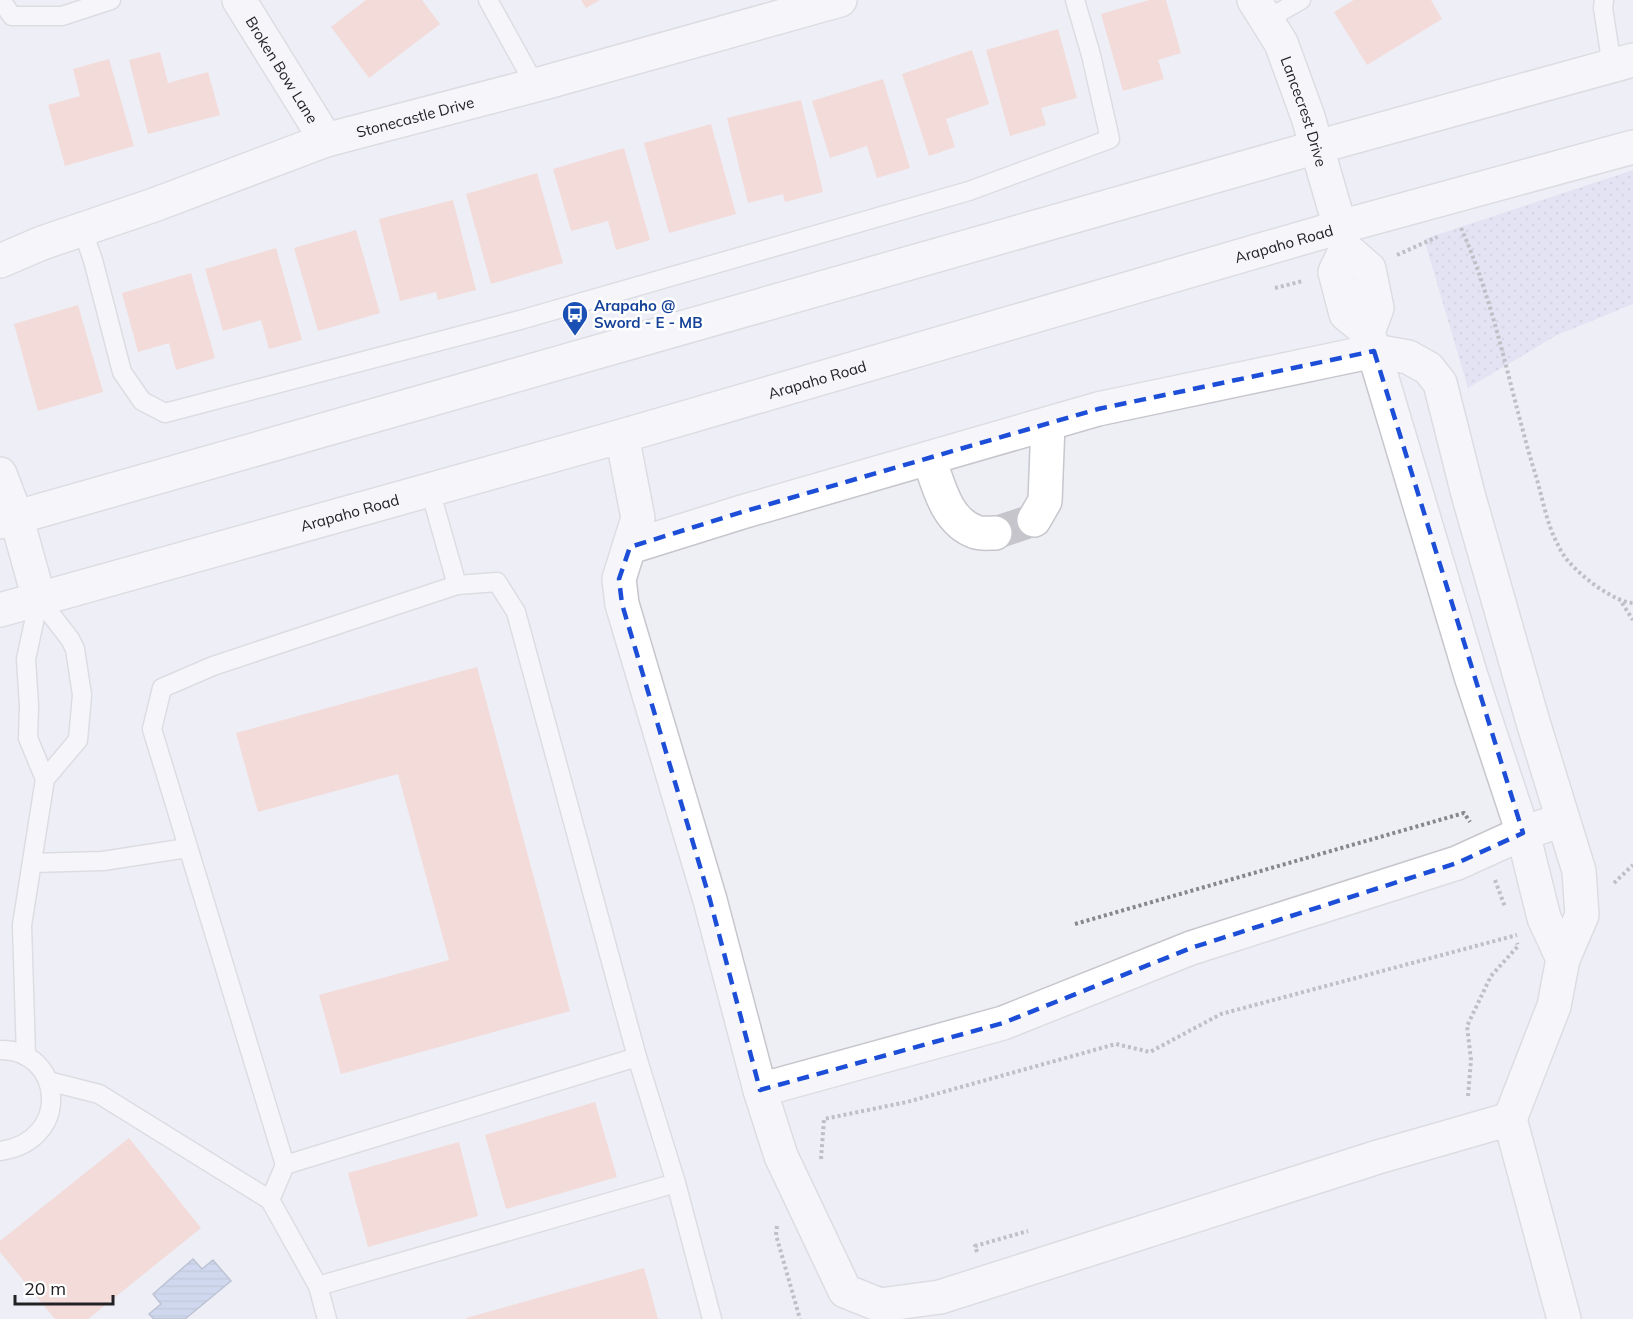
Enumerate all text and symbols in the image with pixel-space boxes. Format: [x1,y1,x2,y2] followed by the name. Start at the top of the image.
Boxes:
[242,13,323,127] street label: Broken Bow Lane
[1277,53,1331,169] street label: Lancecrest Drive
[354,92,476,141] street label: Stonecastle Drive
[1232,220,1335,267] street label: Arapaho Road
[594,296,703,332] place label: Arapaho @ Sword - E - MB
[560,299,590,337] bus stop icon: Arapaho @ Sword - E - MB
[766,356,868,403] street label: Arapaho Road
[298,489,401,535] street label: Arapaho Road
[15,1268,112,1306] scale bar
[24,1277,66,1300] text: 20 m

